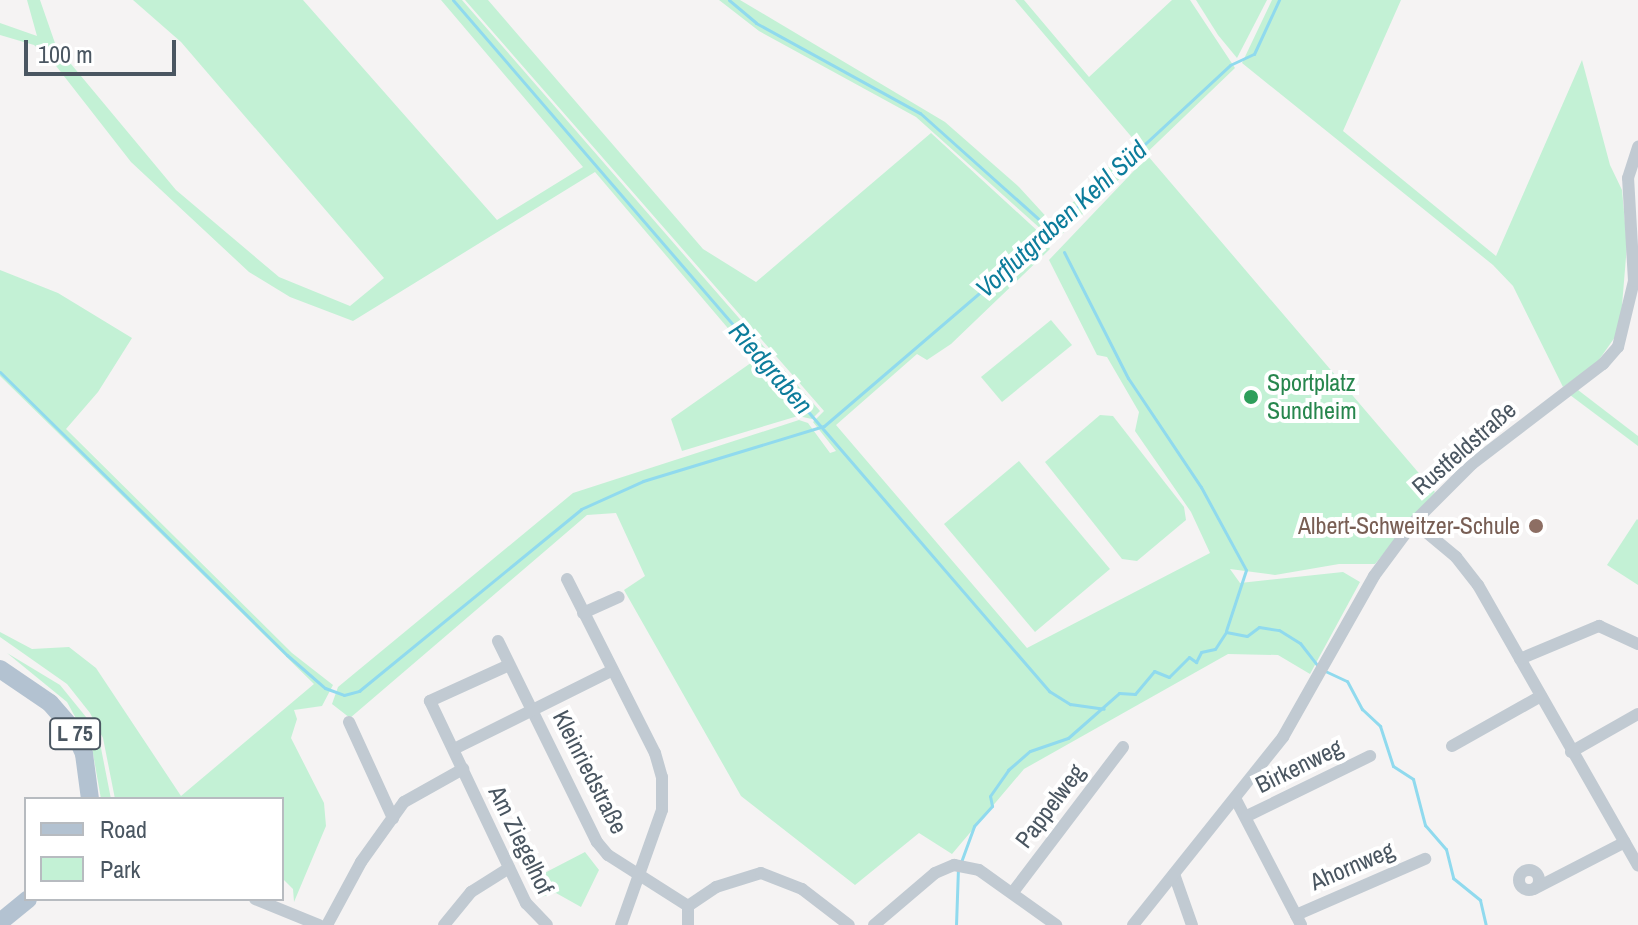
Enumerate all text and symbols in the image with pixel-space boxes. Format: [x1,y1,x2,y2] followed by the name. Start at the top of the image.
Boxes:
[28,24,180,74] scale bar
[38,38,93,70] text: 100 m
[969,134,1153,304] water label: Vorflutgraben Kehl Süd
[723,316,819,420] water label: Riedgraben
[1267,369,1357,425] place label: Sportplatz Sundheim
[1242,388,1260,406] marker: Sportplatz Sundheim
[1406,395,1522,501] street label: Rustfeldstraße
[1298,512,1520,540] place label: Albert-Schweitzer-Schule
[1527,517,1545,535] marker: Albert-Schweitzer-Schule
[547,706,633,838] street label: Kleinriedstraße
[47,716,103,752] road number: L 75
[1251,733,1347,799] street label: Birkenweg
[1009,758,1091,854] street label: Pappelweg
[482,781,560,899] street label: Am Ziegelhof
[24,797,284,901] legend
[100,813,147,845] text: Road
[1306,835,1398,897] street label: Ahornweg
[100,853,140,885] text: Park

